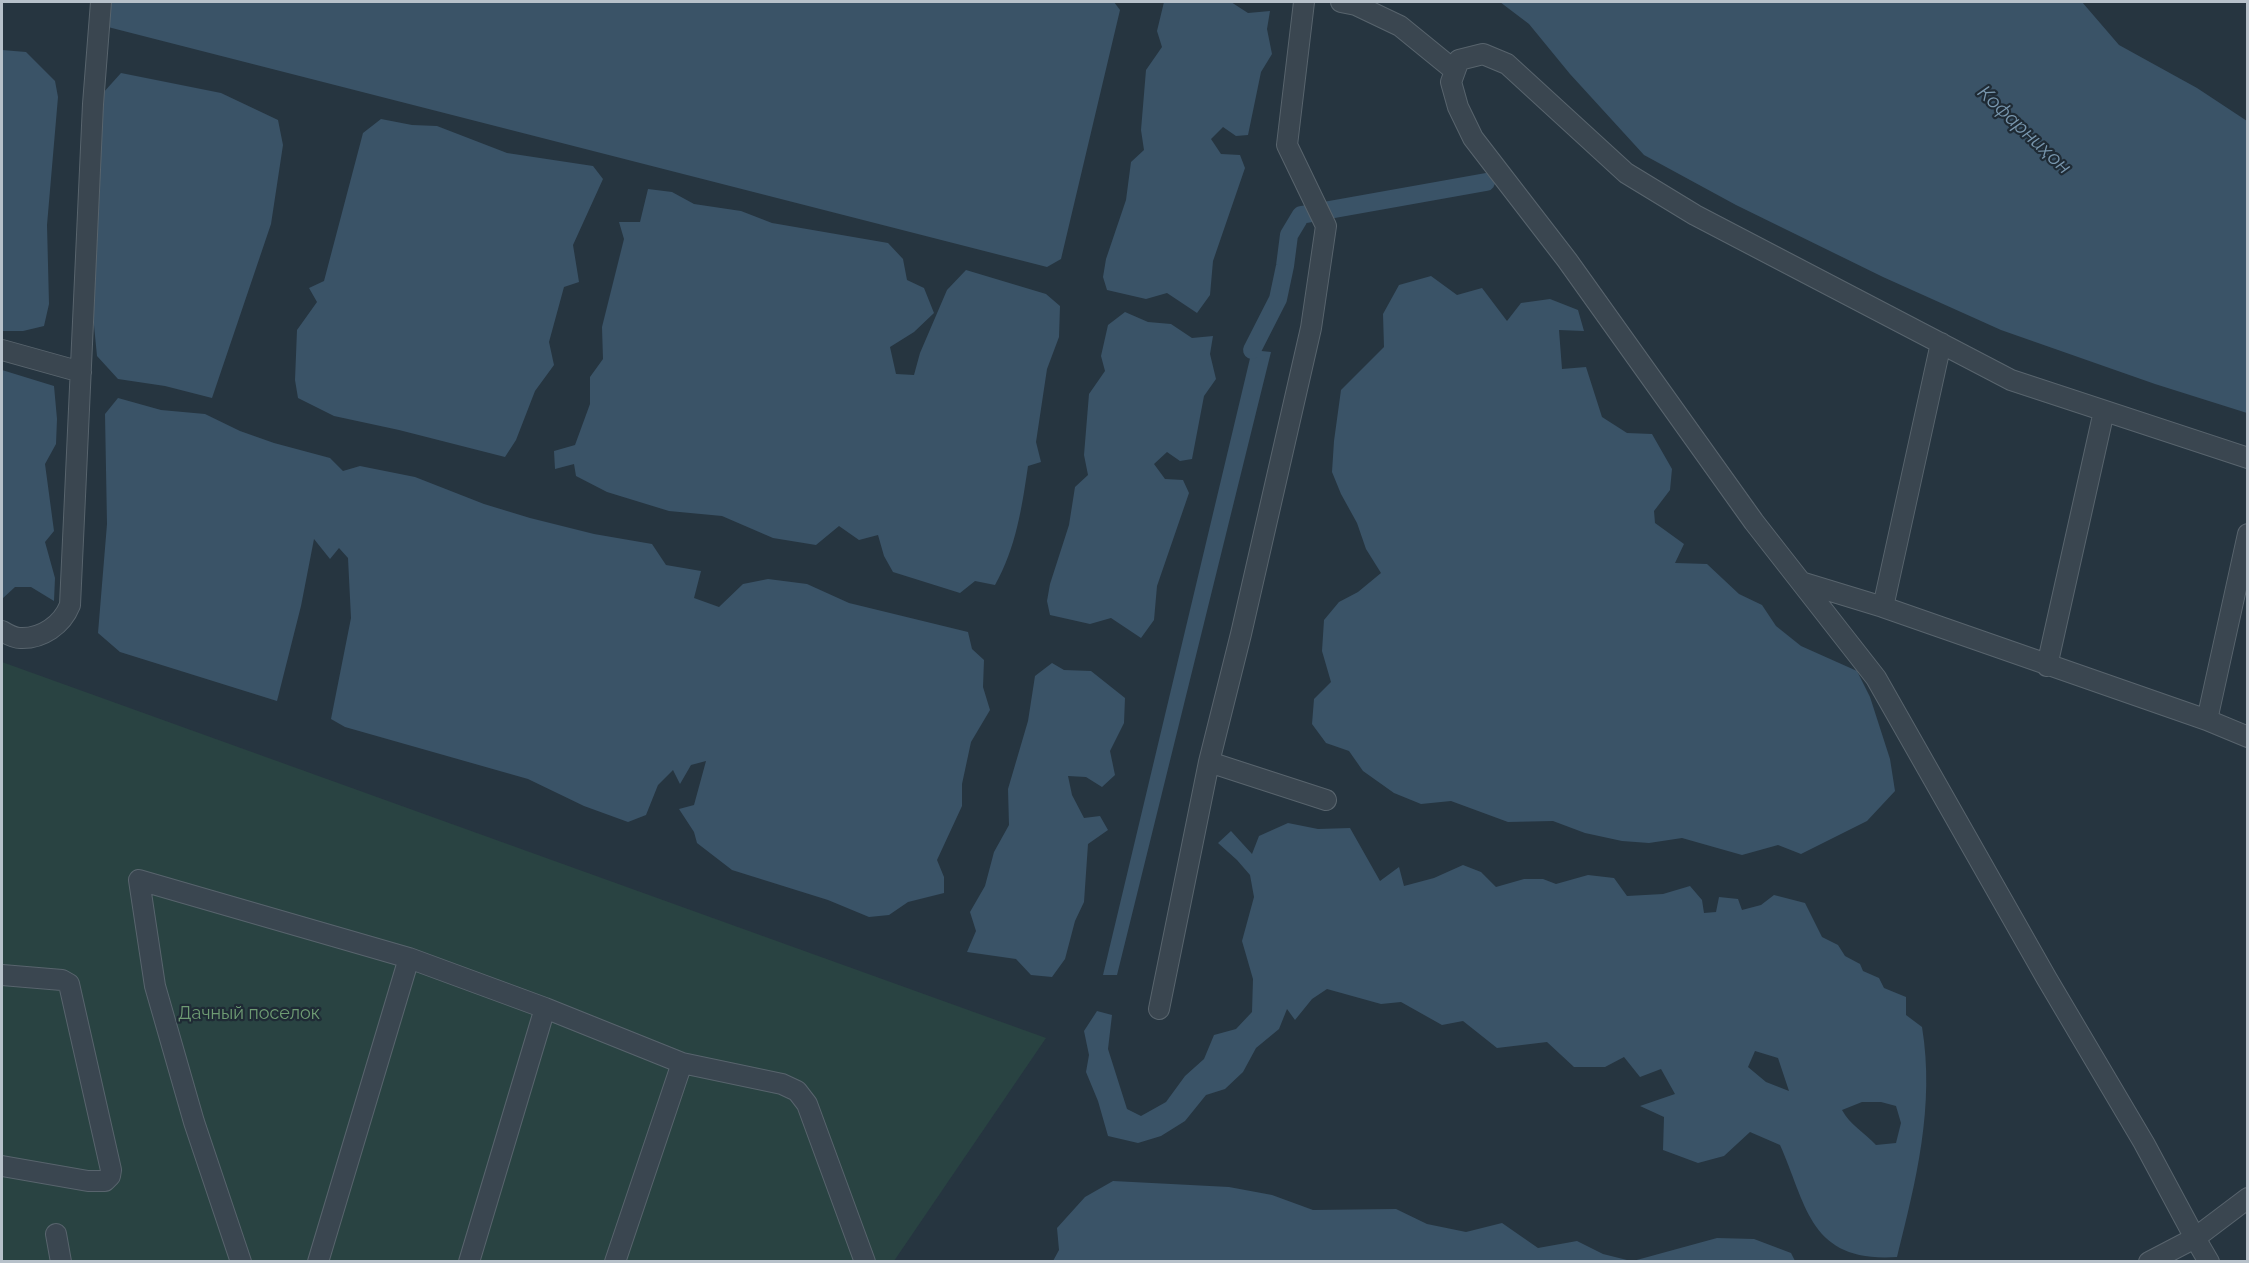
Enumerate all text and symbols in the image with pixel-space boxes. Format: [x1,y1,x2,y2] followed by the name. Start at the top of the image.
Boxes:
[1972,81,2076,179] water label: Кофарниҳон
[178,1003,320,1025] park label: Дачный поселок

